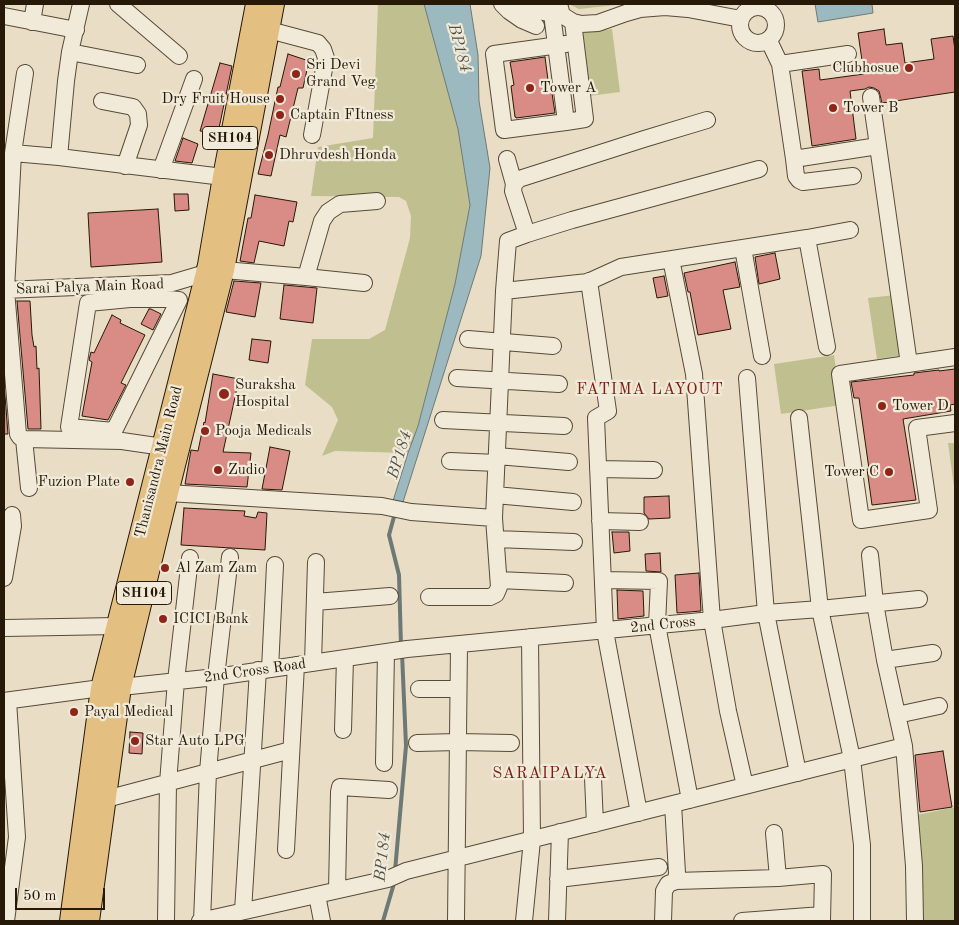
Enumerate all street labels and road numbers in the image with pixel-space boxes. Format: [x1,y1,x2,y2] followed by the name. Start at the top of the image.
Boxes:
[202,126,258,150] road number: SH104
[16,275,164,299] street label: Sarai Palya Main Road
[131,384,187,540] street label: Thanisandra Main Road
[116,582,172,604] road number: SH104
[629,613,697,637] street label: 2nd Cross
[203,655,307,687] street label: 2nd Cross Road

